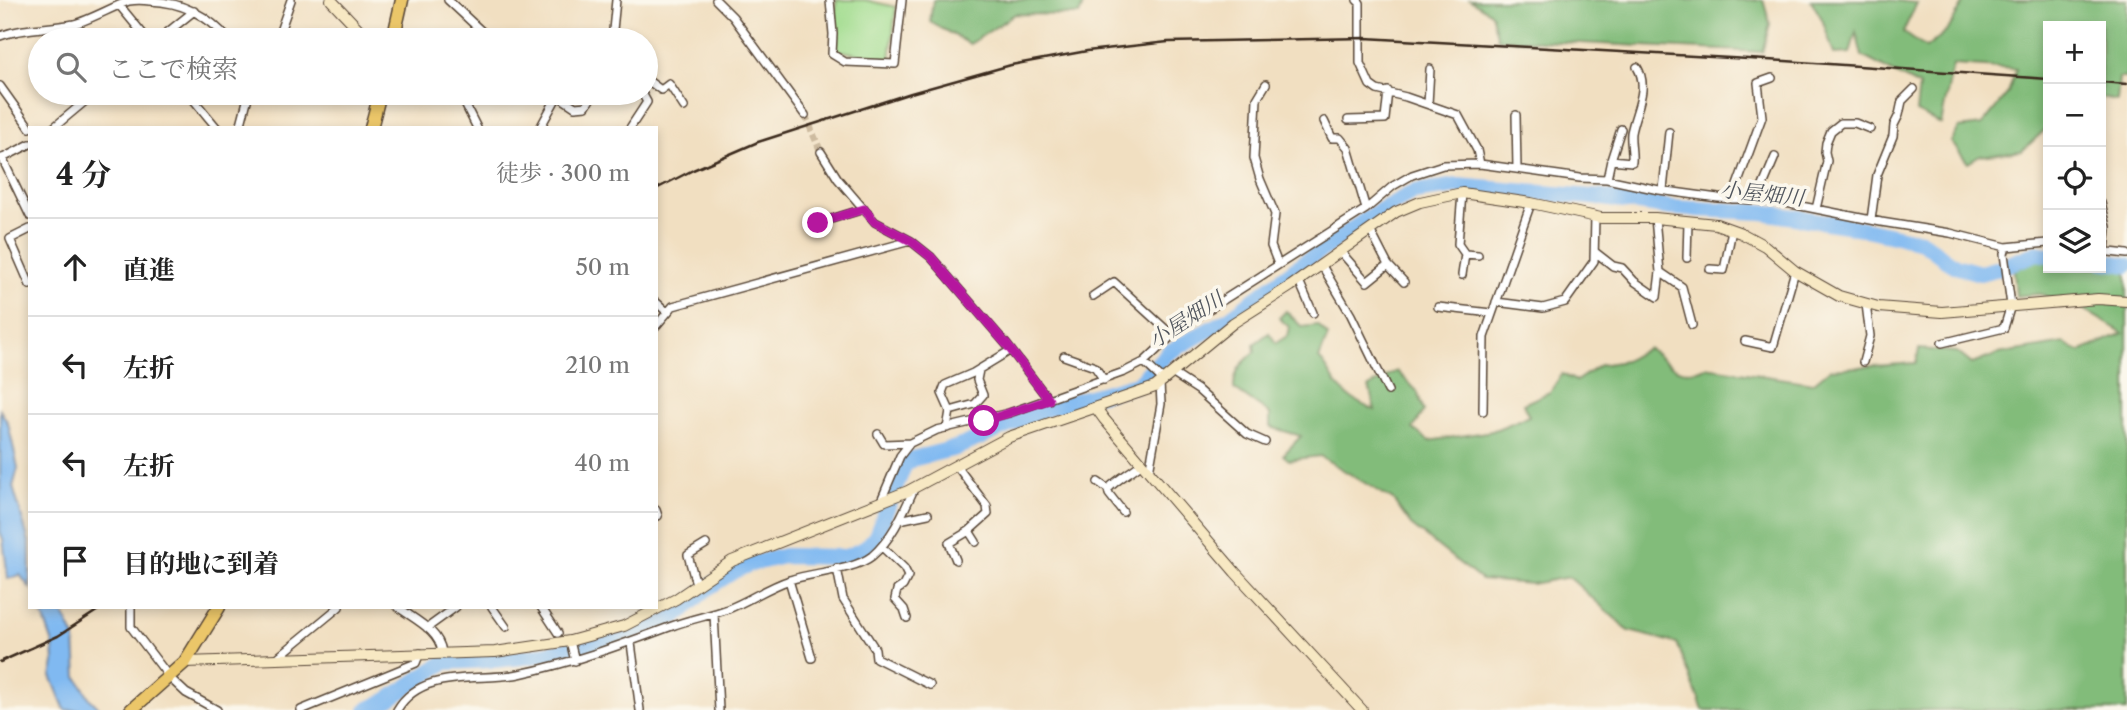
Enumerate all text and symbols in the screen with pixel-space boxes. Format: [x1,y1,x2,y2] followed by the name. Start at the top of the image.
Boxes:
[2043,21,2106,273] map controls
[2043,21,2106,84] button: +
[28,28,658,105] search box
[52,48,90,86] icon: search
[108,53,238,85] text: ここで検索
[2043,84,2106,147] button: −
[2043,147,2106,210] button: locate
[56,156,111,193] text: 4 分
[496,159,630,187] text: 徒歩 · 300 m
[1719,177,1807,211] water label: 小屋畑川
[802,207,833,238] route end
[2043,210,2106,273] button: layers
[56,248,94,286] icon: ahead
[575,253,630,281] text: 50 m
[123,254,175,286] text: 直進
[1144,285,1229,353] water label: 小屋畑川
[56,346,94,384] icon: left
[565,351,630,379] text: 210 m
[123,352,175,384] text: 左折
[968,405,999,436] route start
[56,444,94,482] icon: left
[575,449,630,477] text: 40 m
[123,450,175,482] text: 左折
[56,542,94,580] icon: arrive
[123,548,279,580] text: 目的地に到着

